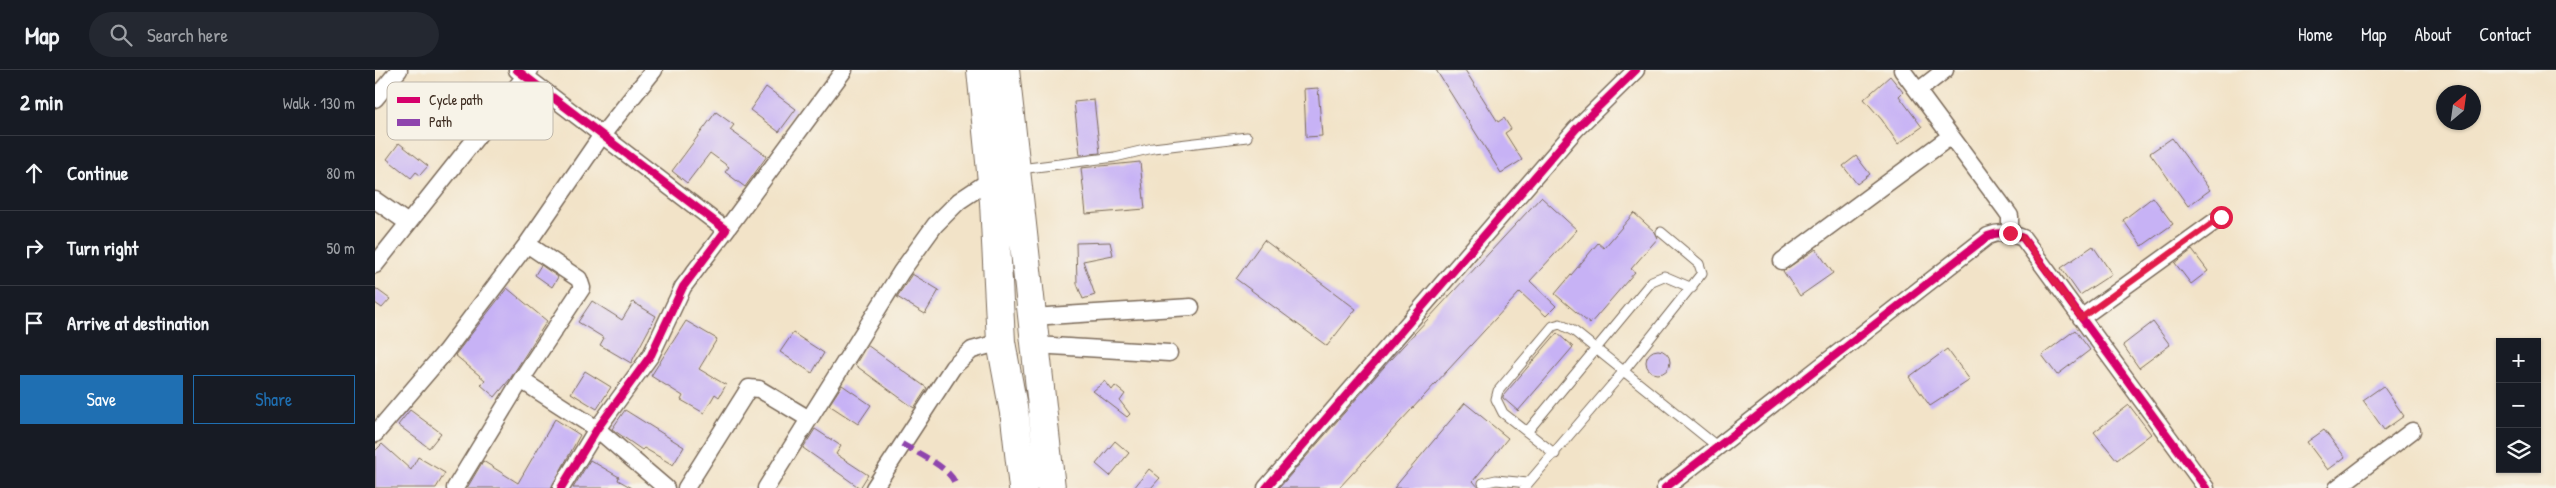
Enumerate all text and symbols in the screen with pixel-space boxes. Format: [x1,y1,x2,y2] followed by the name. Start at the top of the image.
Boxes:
[89,12,439,57] search box
[25,19,59,51] text: Map
[107,21,135,49] icon: search
[147,22,228,48] text: Search here
[2298,22,2333,47] text: Home
[2361,22,2386,47] text: Map
[2414,22,2451,47] text: About
[2479,22,2531,47] text: Contact
[387,82,553,140] legend
[2436,85,2481,130] north arrow
[20,88,63,117] text: 2 min
[429,90,483,110] text: Cycle path
[283,92,355,114] text: Walk · 130 m
[429,112,452,131] text: Path
[20,159,48,187] icon: ahead
[67,160,128,186] text: Continue
[326,162,355,184] text: 80 m
[2210,206,2233,229] route start
[1999,222,2022,245] route end
[20,234,48,262] icon: right
[67,235,138,261] text: Turn right
[327,237,355,259] text: 50 m
[20,309,48,337] icon: arrive
[67,310,209,336] text: Arrive at destination
[2496,338,2541,473] map controls
[2496,338,2541,383] button: +
[20,375,183,424] button: Save
[193,375,355,424] button: Share
[2496,383,2541,428] button: −
[2496,428,2541,473] button: layers

